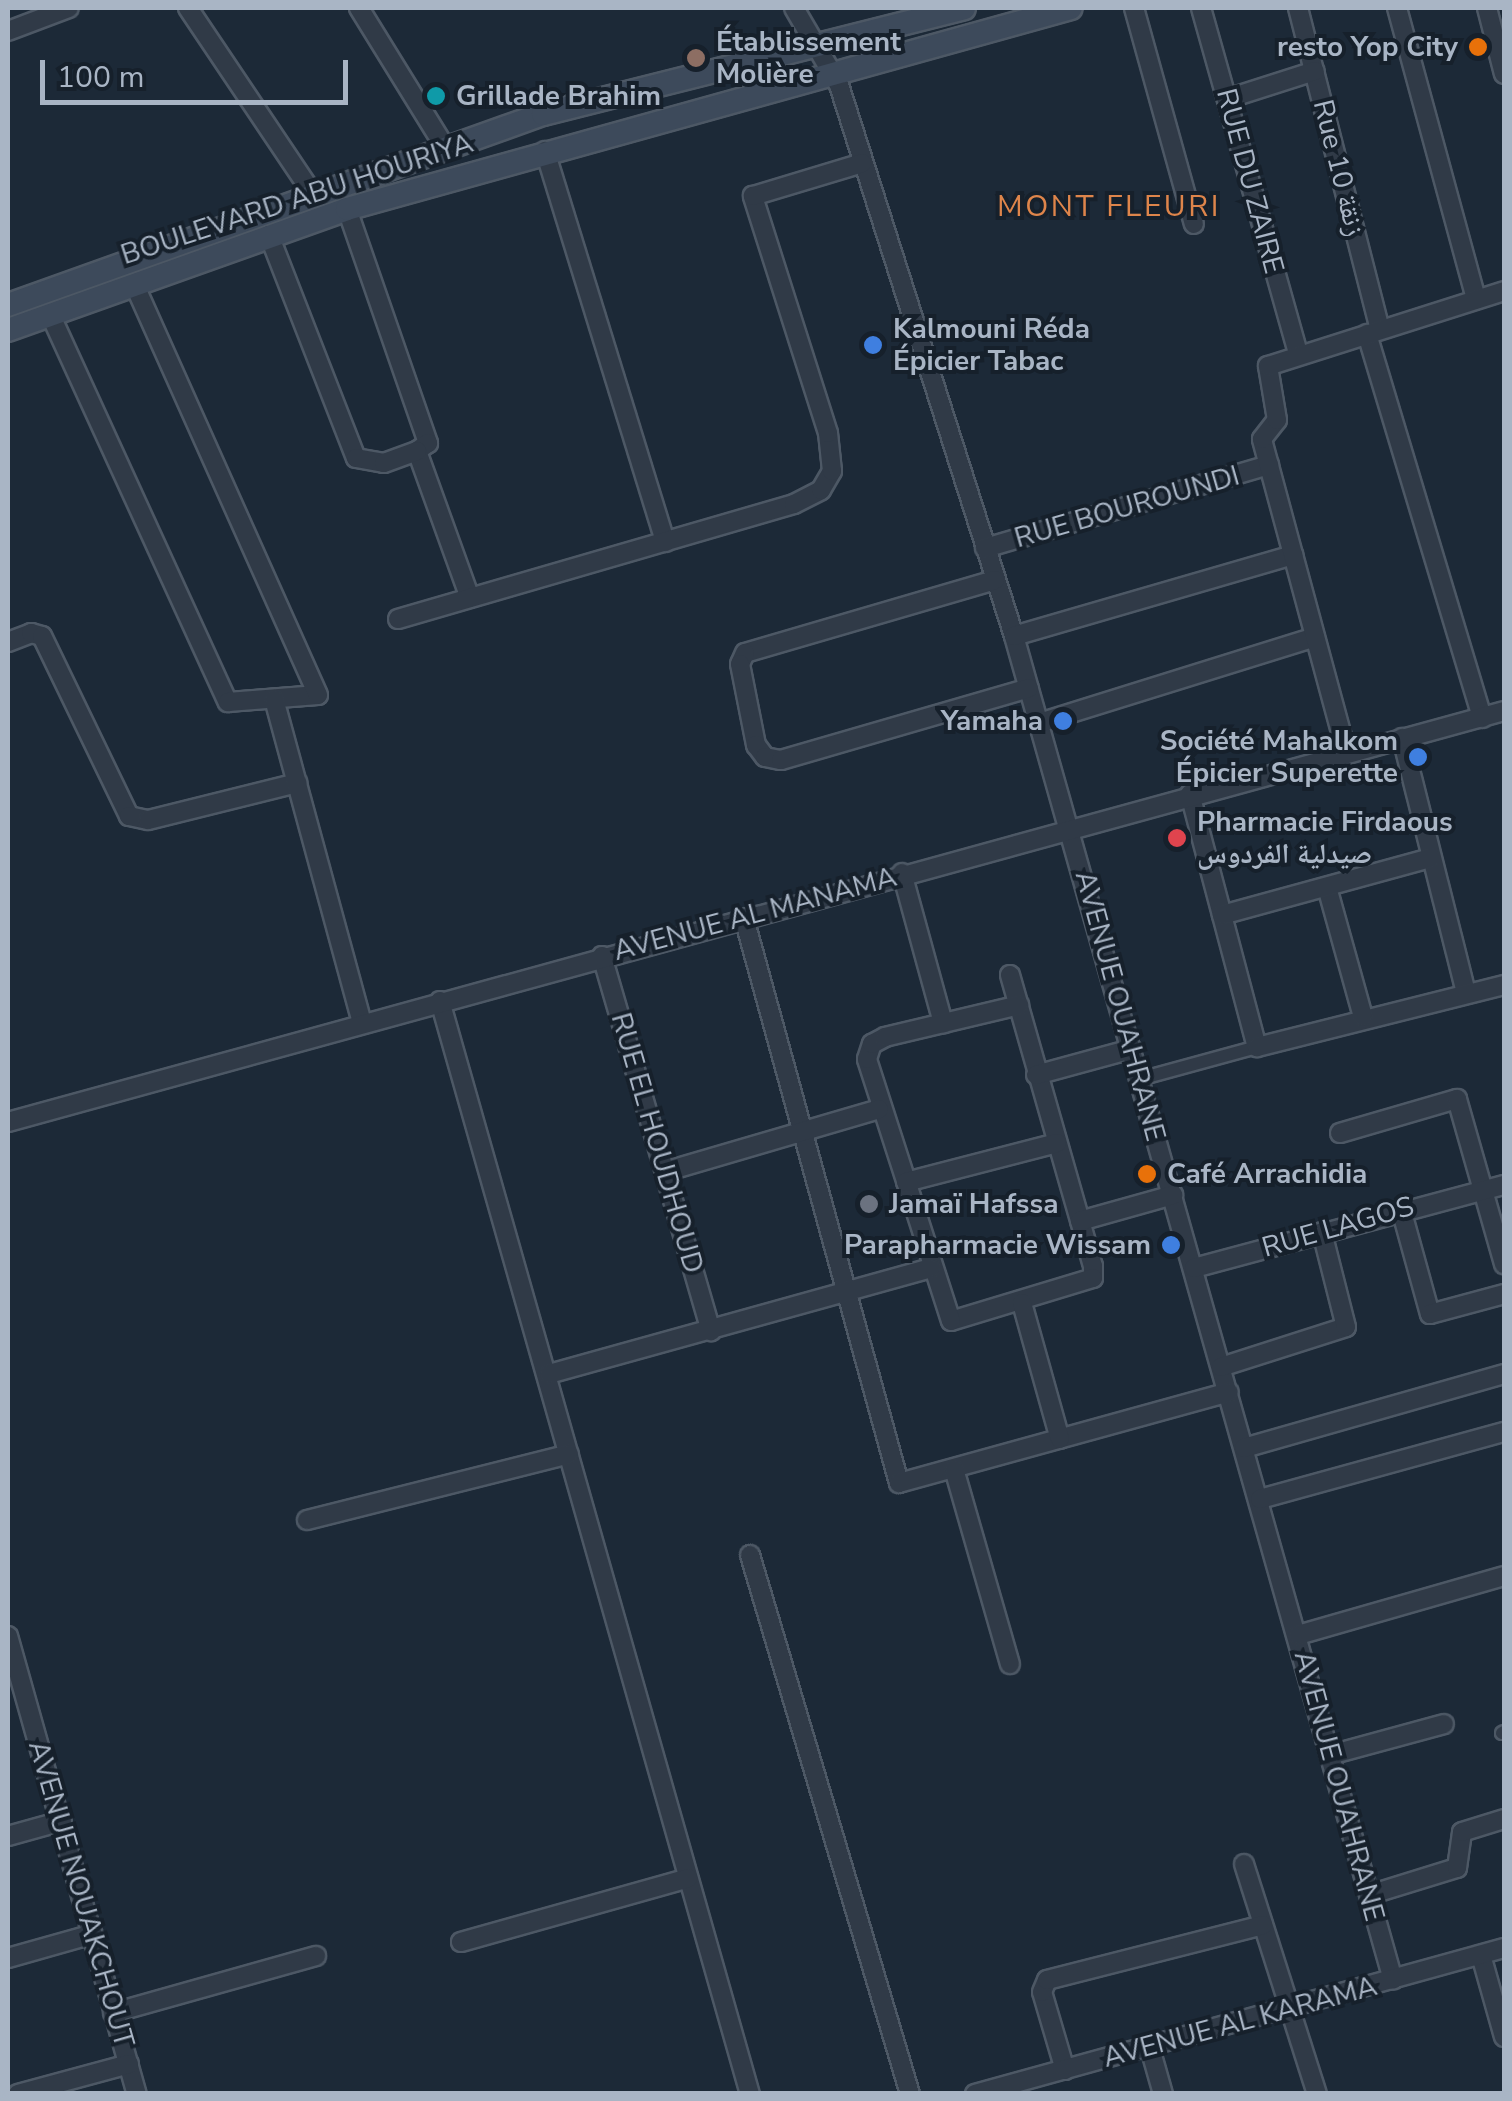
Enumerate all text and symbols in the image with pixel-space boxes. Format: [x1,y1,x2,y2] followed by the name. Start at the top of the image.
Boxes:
[716,25,901,91] place label: Établissement Molière
[1277,30,1458,64] place label: resto Yop City
[1467,36,1489,58] marker: resto Yop City
[45,40,352,102] scale bar
[685,47,707,69] marker: Établissement Molière
[57,57,144,98] text: 100 m
[456,79,661,113] place label: Grillade Brahim
[425,85,447,107] marker: Grillade Brahim
[1209,85,1291,277] street label: RUE DU ZAIRE
[1306,96,1372,240] street label: Rue 10 زنقة
[117,126,477,272] street label: BOULEVARD ABU HOURIYA
[997,189,1221,225] district label: MONT FLEURI
[893,312,1090,378] place label: Kalmouni Réda Épicier Tabac
[862,334,884,356] marker: Kalmouni Réda Épicier Tabac
[1011,459,1243,555] street label: RUE BOUROUNDI
[941,704,1043,738] place label: Yamaha
[1052,710,1074,732] marker: Yamaha
[1160,724,1398,790] place label: Société Mahalkom Épicier Superette
[1407,746,1429,768] marker: Société Mahalkom Épicier Superette
[1197,805,1453,871] place label: Pharmacie Firdaous صيدلية الفردوس
[1166,827,1188,849] marker: Pharmacie Firdaous صيدلية الفردوس
[610,860,900,968] street label: AVENUE AL MANAMA
[1068,867,1172,1145] street label: AVENUE OUAHRANE
[604,1009,710,1277] street label: RUE EL HOUDHOUD
[1167,1157,1367,1191] place label: Café Arrachidia
[1136,1163,1158,1185] marker: Café Arrachidia
[889,1187,1058,1221] place label: Jamaï Hafssa
[1258,1189,1418,1265] street label: RUE LAGOS
[858,1193,880,1215] marker: Jamaï Hafssa
[844,1228,1151,1262] place label: Parapharmacie Wissam
[1160,1234,1182,1256] marker: Parapharmacie Wissam
[1287,1647,1391,1925] street label: AVENUE OUAHRANE
[21,1737,141,2051] street label: AVENUE NOUAKCHOUT
[1099,1969,1381,2075] street label: AVENUE AL KARAMA

